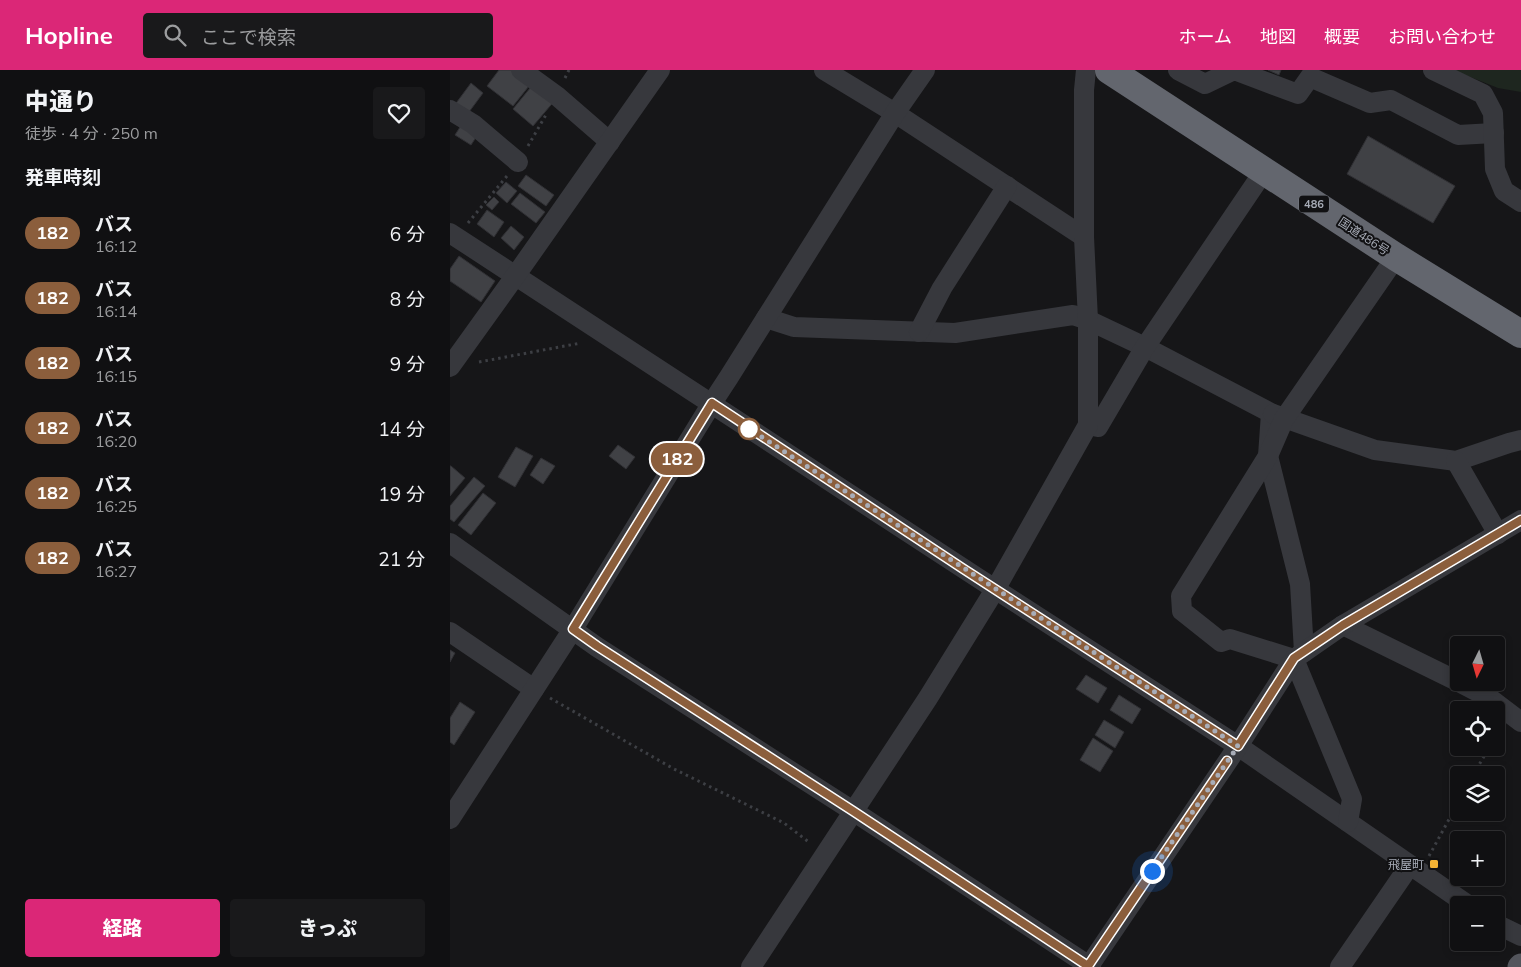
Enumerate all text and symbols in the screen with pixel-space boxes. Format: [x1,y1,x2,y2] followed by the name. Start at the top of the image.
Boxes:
[143,13,493,58] search box
[25,20,113,50] text: Hopline
[161,21,189,49] icon: search
[201,25,296,49] text: ここで検索
[1179,25,1232,48] text: ホーム
[1260,25,1296,48] text: 地図
[1324,25,1360,48] text: 概要
[1388,25,1496,48] text: お問い合わせ
[25,86,97,116] text: 中通り
[373,87,425,139] button: heart
[25,123,158,143] text: 徒歩 · 4 分 · 250 m
[25,165,101,189] text: 発車時刻
[1299,196,1329,212] road number: 486
[95,212,133,236] text: バス
[1336,214,1392,258] street label: 国道486号
[36,221,69,244] text: 182
[390,222,425,246] text: 6 分
[95,236,137,256] text: 16:12
[95,277,133,301] text: バス
[36,286,69,309] text: 182
[390,287,425,311] text: 8 分
[95,301,137,321] text: 16:14
[95,342,133,366] text: バス
[36,351,69,374] text: 182
[390,352,425,376] text: 9 分
[95,366,137,386] text: 16:15
[95,407,133,431] text: バス
[36,416,69,439] text: 182
[378,417,425,441] text: 14 分
[738,418,760,440] unlabelled marker
[95,431,137,451] text: 16:20
[648,443,706,475] line badge: 182
[661,447,693,470] text: 182
[95,472,133,496] text: バス
[36,481,69,504] text: 182
[378,482,425,506] text: 19 分
[95,496,137,516] text: 16:25
[95,537,133,561] text: バス
[36,546,69,569] text: 182
[378,547,425,571] text: 21 分
[95,561,137,581] text: 16:27
[1450,636,1505,691] north arrow
[1450,636,1505,951] map controls
[1450,701,1505,756] button: locate
[1450,766,1505,821] button: layers
[1450,831,1505,886] button: +
[1388,857,1424,872] place label: 飛屋町
[1428,858,1440,870] marker: 飛屋町
[1140,859,1165,884] your location
[1450,896,1505,951] button: −
[25,899,220,957] button: 経路
[230,899,425,957] button: きっぷ

